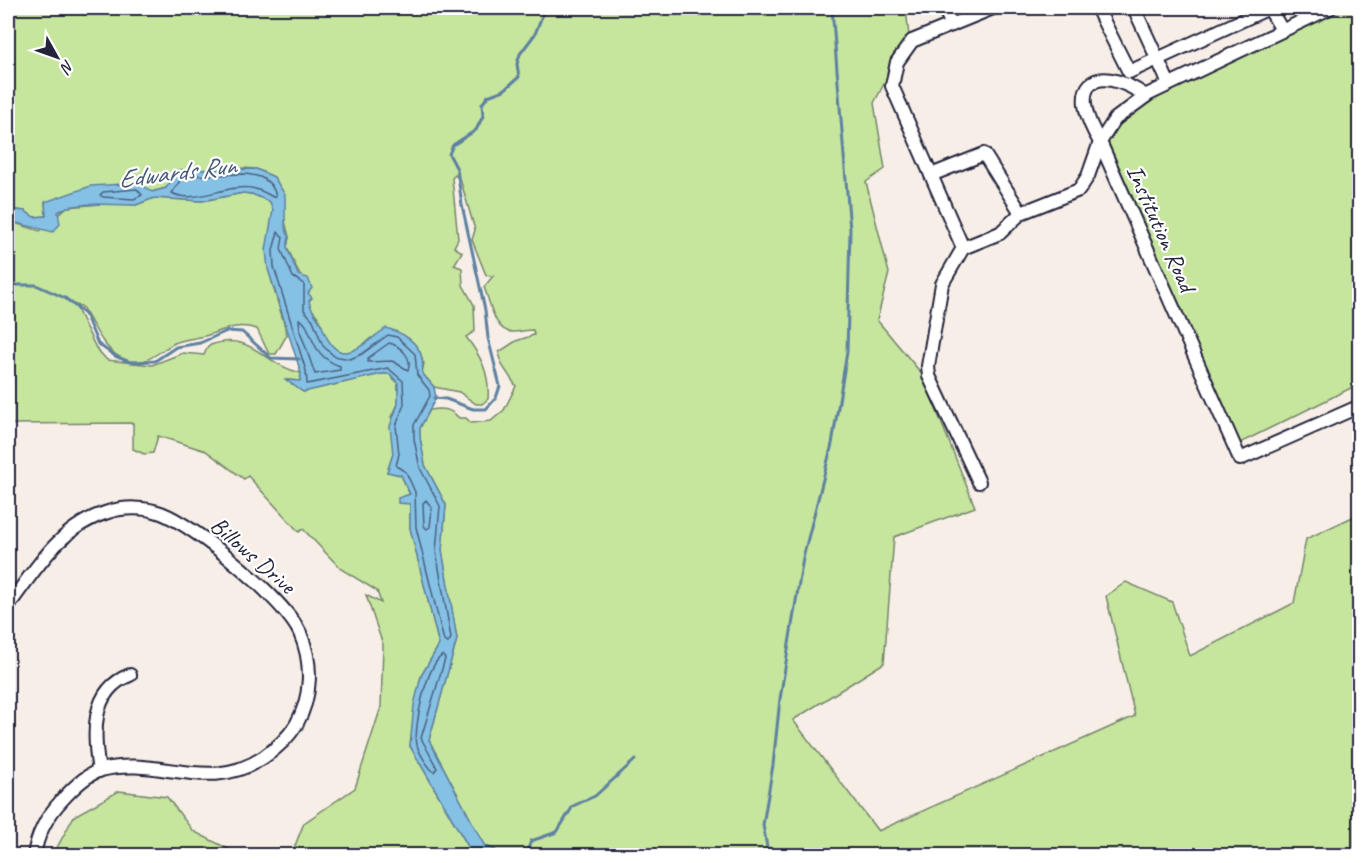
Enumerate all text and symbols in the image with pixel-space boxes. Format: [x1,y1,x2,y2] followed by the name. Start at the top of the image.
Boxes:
[27,27,87,87] north arrow
[55,56,79,79] text: N
[116,148,240,196] water label: Edwards Run
[1120,160,1204,299] street label: Institution Road
[204,510,303,602] street label: Billows Drive

